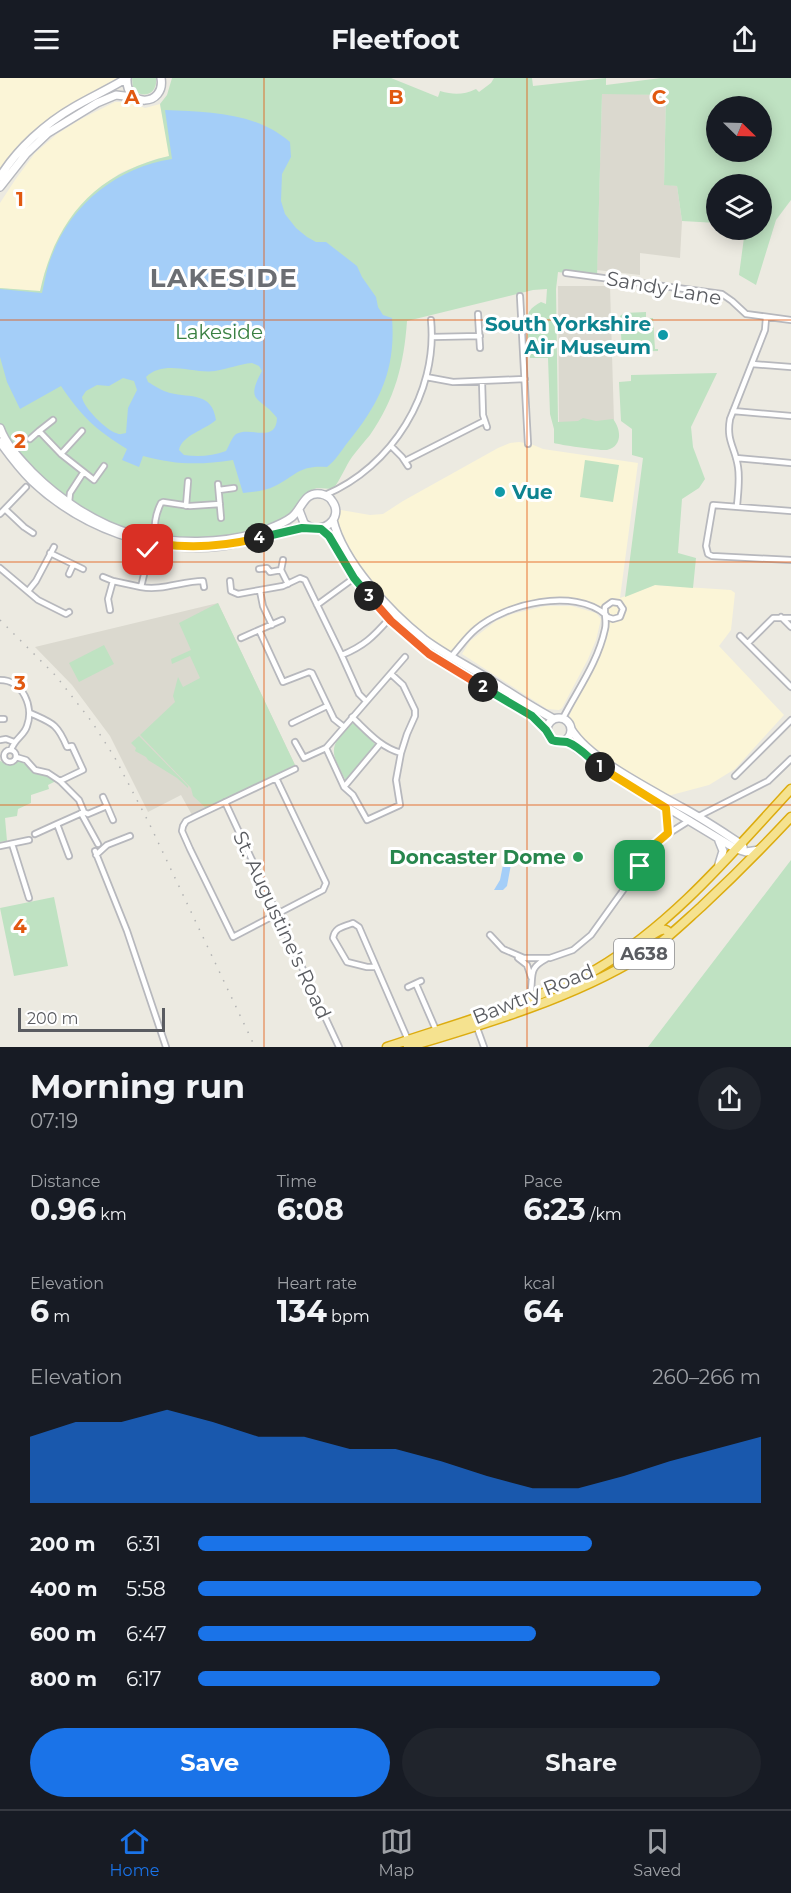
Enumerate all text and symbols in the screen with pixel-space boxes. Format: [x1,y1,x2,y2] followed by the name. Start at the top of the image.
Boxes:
[30,23,63,56] icon: menu
[331,23,460,56] text: Fleetfoot
[728,23,761,56] icon: share
[123,85,140,109] text: A
[388,85,404,109] text: B
[652,85,667,109] text: C
[706,96,772,162] north arrow
[706,96,772,240] map controls
[706,174,772,240] button: layers
[16,187,24,211] text: 1
[150,262,298,294] district label: LAKESIDE
[605,266,723,310] street label: Sandy Lane
[485,312,651,359] place label: South Yorkshire Air Museum
[175,320,263,344] park label: Lakeside
[656,328,670,342] marker: South Yorkshire Air Museum
[14,429,26,453] text: 2
[511,480,553,504] place label: Vue
[493,485,507,499] marker: Vue
[244,523,274,553] pin: 4
[122,524,173,575] pin
[253,528,265,547] text: 4
[131,533,164,566] icon: check
[354,581,384,611] pin: 3
[364,586,374,605] text: 3
[13,671,26,695] text: 3
[468,672,498,702] pin: 2
[478,677,488,696] text: 2
[585,752,615,782] pin: 1
[597,757,603,776] text: 1
[228,827,336,1023] street label: St. Augustine's Road
[614,840,665,891] pin
[389,845,566,869] place label: Doncaster Dome
[623,849,656,882] icon: arrive
[571,850,585,864] marker: Doncaster Dome
[13,914,27,938] text: 4
[614,939,674,969] road number: A638
[469,959,597,1029] street label: Bawtry Road
[18,1005,165,1032] scale bar
[27,1009,78,1028] text: 200 m
[30,1066,245,1106] text: Morning run
[698,1067,761,1130] button: share
[30,1109,78,1133] text: 07:19
[30,1172,100,1191] text: Distance
[277,1172,317,1191] text: Time
[523,1172,563,1191] text: Pace
[30,1191,96,1228] text: 0.96
[277,1191,344,1228] text: 6:08
[523,1191,586,1228] text: 6:23
[96,1205,127,1224] text: km
[586,1205,622,1224] text: /km
[30,1274,104,1293] text: Elevation
[277,1274,357,1293] text: Heart rate
[523,1274,555,1293] text: kcal
[30,1293,49,1330] text: 6
[277,1293,327,1330] text: 134
[523,1293,563,1330] text: 64
[49,1307,70,1326] text: m
[327,1307,370,1326] text: bpm
[30,1365,122,1389] text: Elevation
[652,1365,761,1389] text: 260–266 m
[30,1532,96,1556] text: 200 m
[126,1532,161,1556] text: 6:31
[30,1577,98,1601] text: 400 m
[126,1577,166,1601] text: 5:58
[30,1622,97,1646] text: 600 m
[126,1622,166,1646] text: 6:47
[30,1667,97,1691] text: 800 m
[126,1667,161,1691] text: 6:17
[30,1728,390,1797] button: Save
[402,1728,761,1797] button: Share
[110,1825,159,1880] tab: Home
[379,1825,414,1880] tab: Map
[633,1825,681,1880] tab: Saved

